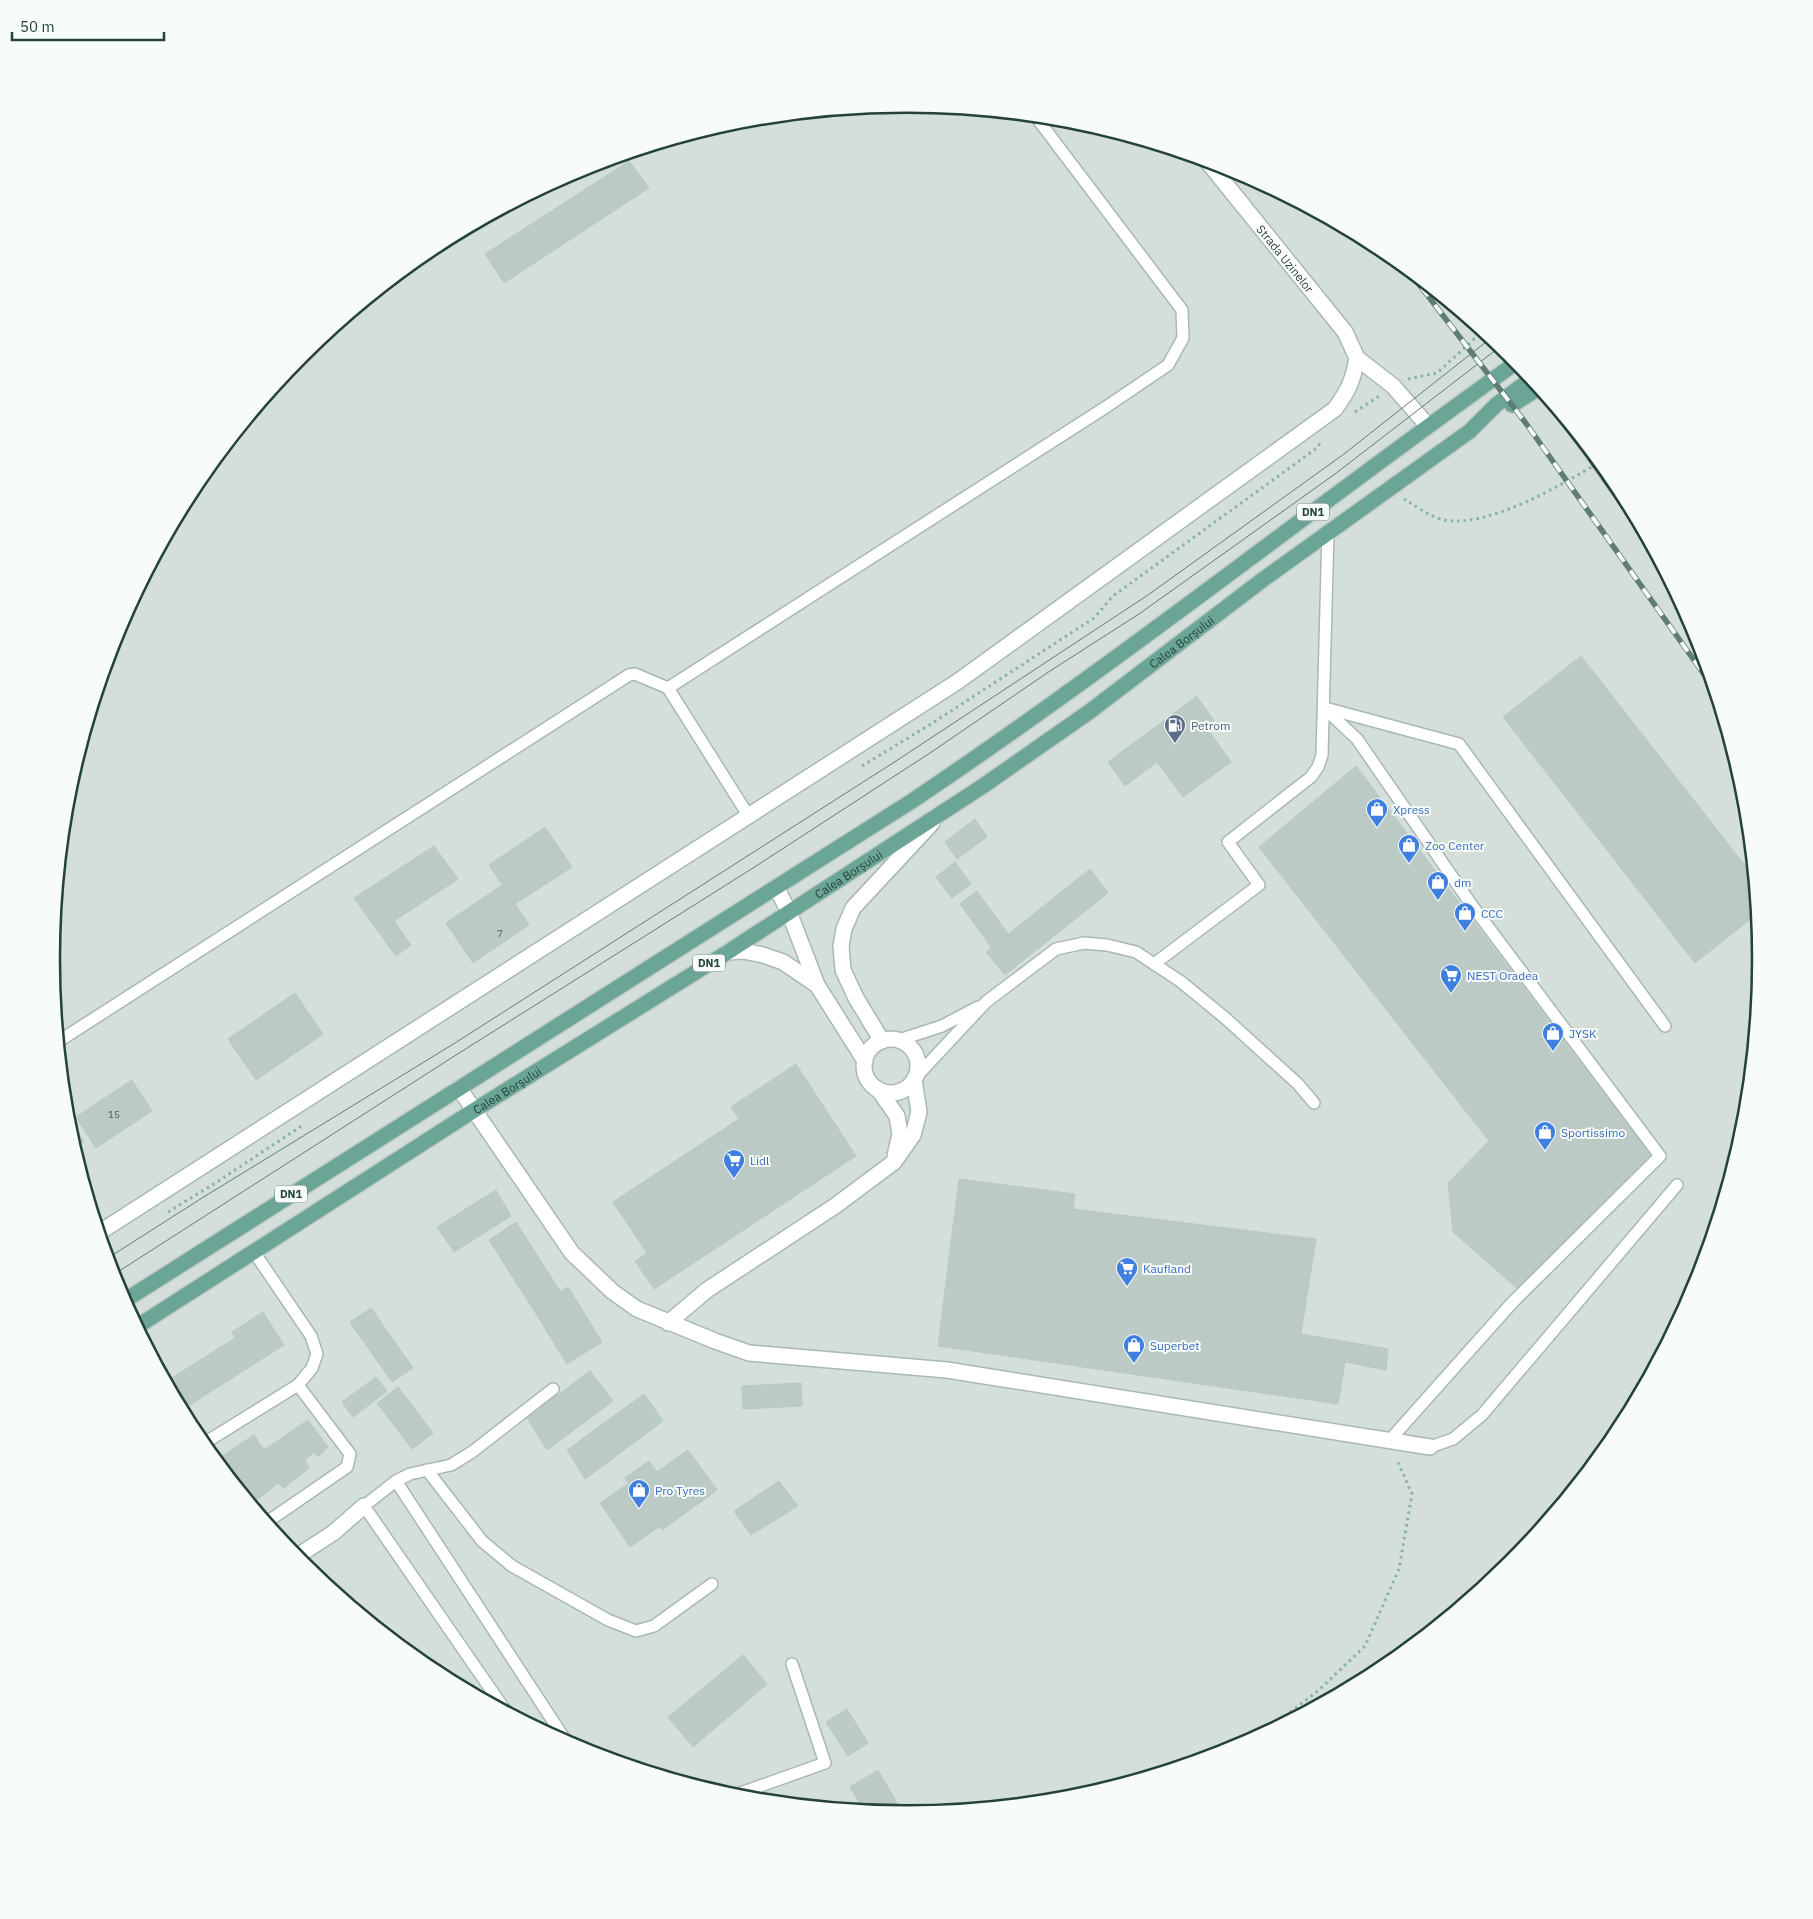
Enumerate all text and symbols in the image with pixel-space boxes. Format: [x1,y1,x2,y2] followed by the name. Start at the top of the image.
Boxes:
[12,10,165,42] scale bar
[20,17,55,36] text: 50 m
[1254,221,1318,296] street label: Strada Uzinelor
[1297,504,1329,520] road number: DN1
[1146,612,1217,671] street label: Calea Borșului
[1163,713,1187,744] fuel station icon: Petrom
[1191,718,1230,733] place label: Petrom
[1365,797,1389,828] shop icon: Xpress
[1393,802,1430,817] place label: Xpress
[1397,833,1421,864] shop icon: Zoo Center
[1425,838,1485,853] place label: Zoo Center
[812,846,885,901] street label: Calea Borșului
[1426,870,1450,901] shop icon: dm
[1454,875,1471,890] place label: dm
[1453,901,1477,932] shop icon: CCC
[1481,906,1504,921] place label: CCC
[497,927,503,940] house number: 7
[693,954,725,971] road number: DN1
[1439,963,1463,994] supermarket icon: NEST Oradea
[1467,968,1539,983] place label: NEST Oradea
[1541,1021,1565,1052] shop icon: JYSK
[1569,1026,1597,1041] place label: JYSK
[470,1063,544,1117] street label: Calea Borșului
[108,1108,120,1121] house number: 15
[1533,1120,1557,1151] shop icon: Sportissimo
[1561,1125,1625,1140] place label: Sportissimo
[722,1148,746,1179] supermarket icon: Lidl
[750,1153,769,1168] place label: Lidl
[275,1186,307,1202] road number: DN1
[1115,1256,1139,1287] supermarket icon: Kaufland
[1143,1261,1191,1276] place label: Kaufland
[1122,1333,1146,1364] shop icon: Superbet
[1150,1338,1200,1353] place label: Superbet
[627,1478,651,1509] shop icon: Pro Tyres
[655,1483,705,1498] place label: Pro Tyres

